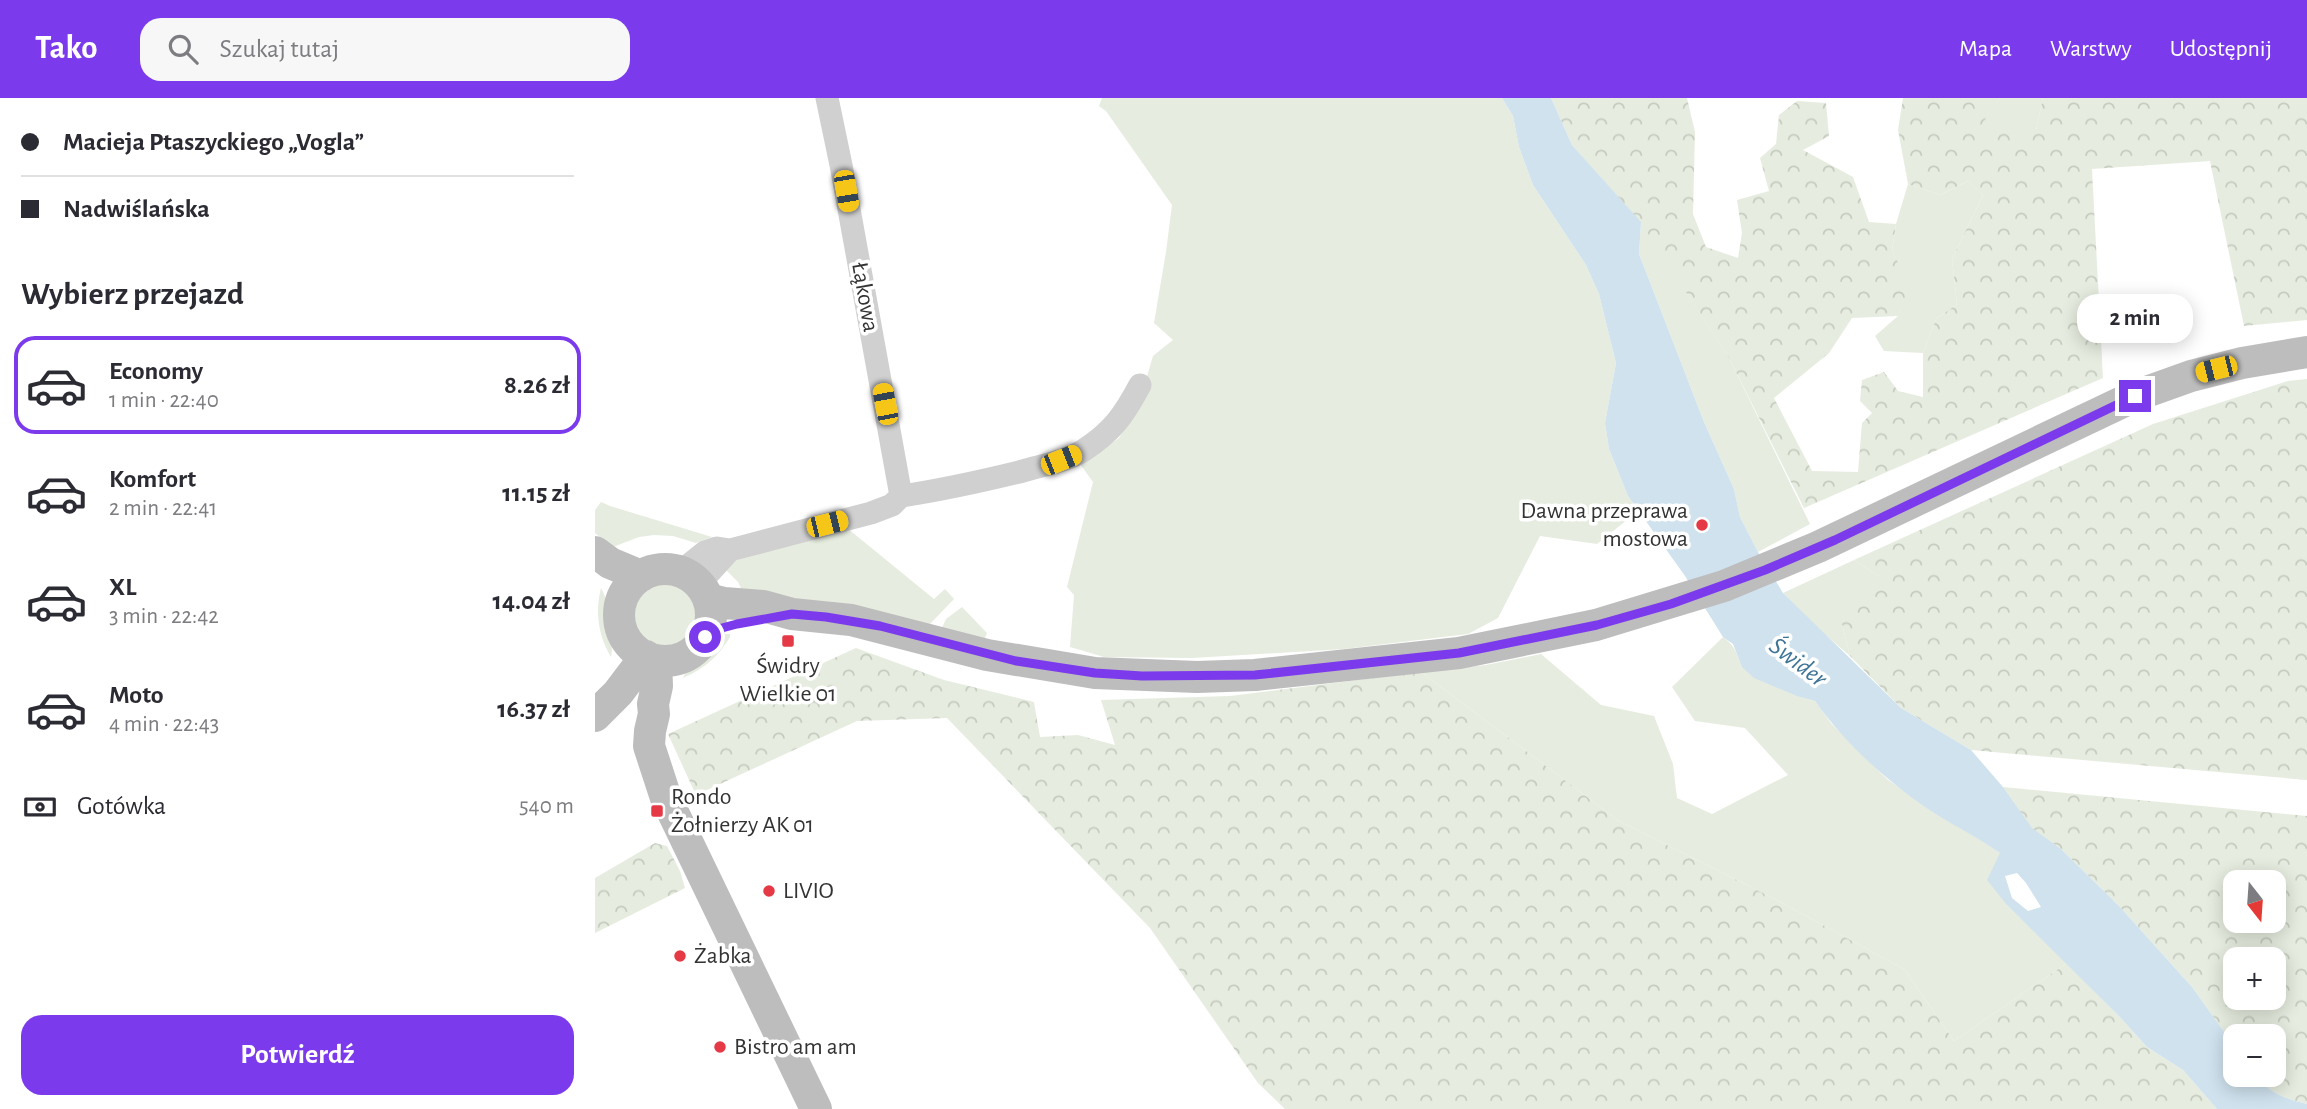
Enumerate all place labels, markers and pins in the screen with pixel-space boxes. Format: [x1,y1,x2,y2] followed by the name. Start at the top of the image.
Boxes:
[1521,499,1688,551] place label: Dawna przeprawa mostowa
[1694,517,1710,533] marker: Dawna przeprawa mostowa
[780,633,796,649] marker: Świdry Wielkie 01
[740,652,836,706] place label: Świdry Wielkie 01
[671,785,814,837] place label: Rondo Żołnierzy AK 01
[649,803,665,819] marker: Rondo Żołnierzy AK 01
[783,879,834,903] place label: LIVIO
[761,883,777,899] marker: LIVIO
[694,943,752,968] place label: Żabka
[672,948,688,964] marker: Żabka
[734,1035,857,1059] place label: Bistro am am
[712,1039,728,1055] marker: Bistro am am

